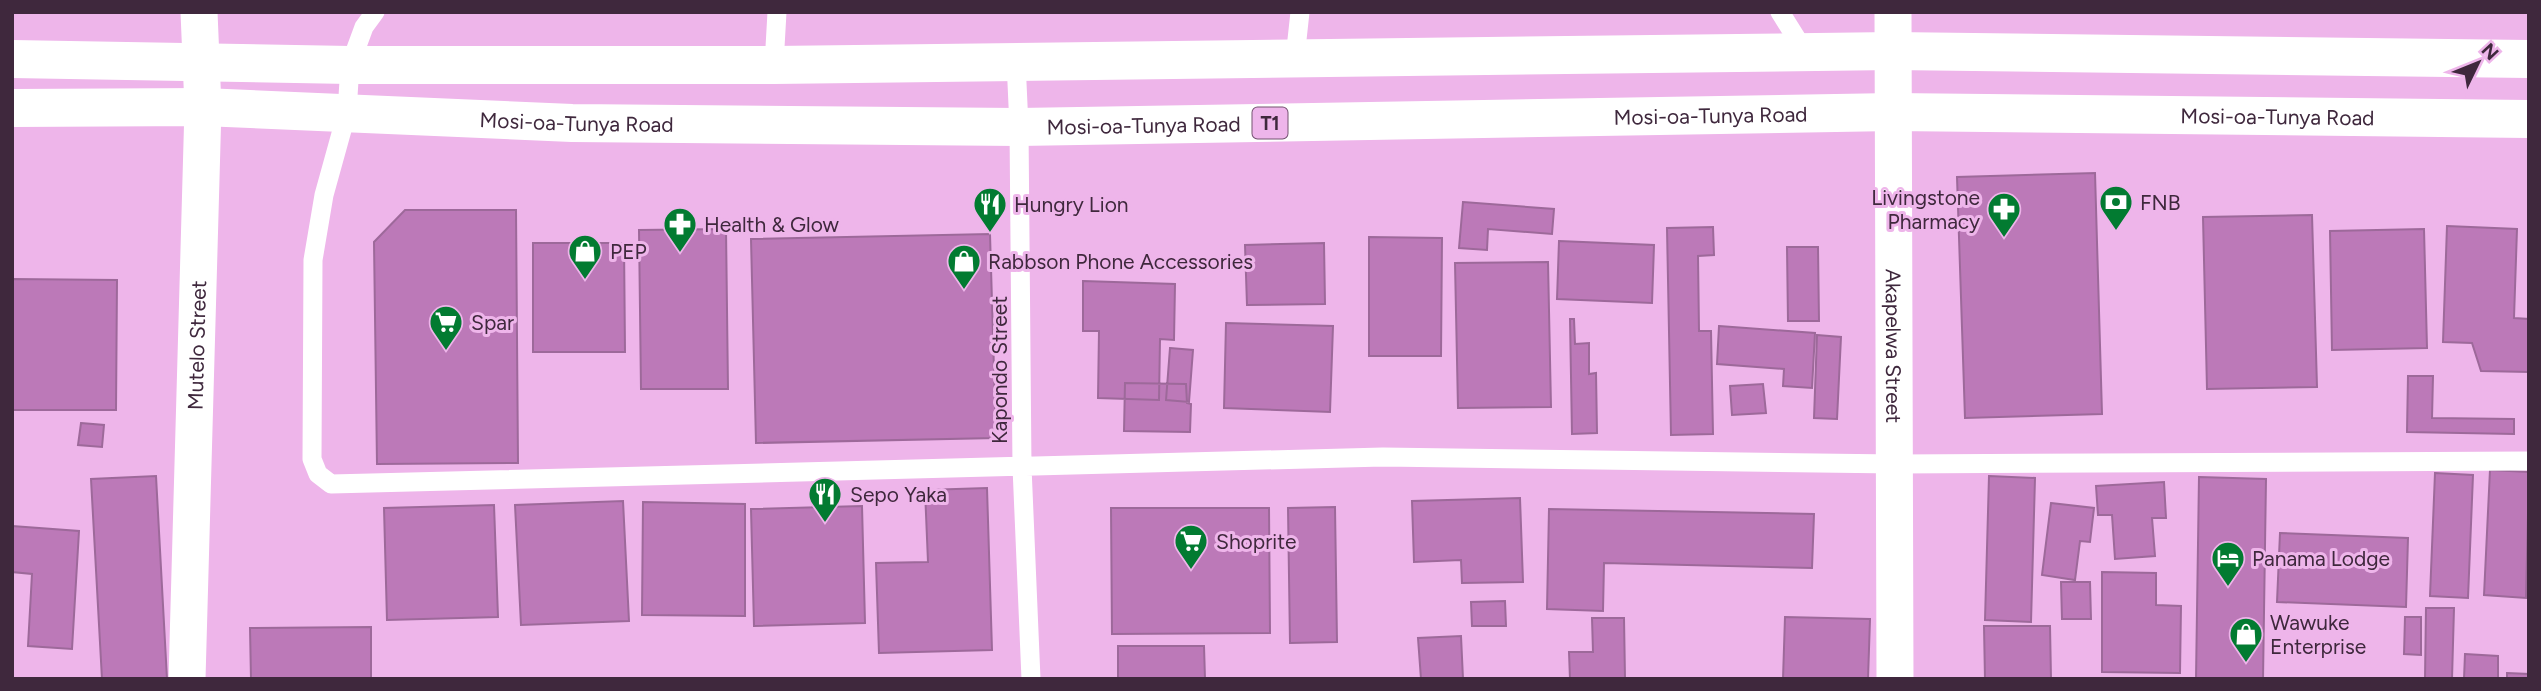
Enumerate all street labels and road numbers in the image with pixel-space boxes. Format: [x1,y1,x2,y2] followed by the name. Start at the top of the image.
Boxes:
[1613,101,1808,129] street label: Mosi-oa-Tunya Road
[2180,103,2375,130] street label: Mosi-oa-Tunya Road
[479,107,674,136] street label: Mosi-oa-Tunya Road
[1252,108,1288,139] road number: T1
[1046,111,1241,139] street label: Mosi-oa-Tunya Road
[1881,269,1907,423] street label: Akapelwa Street
[182,280,211,410] street label: Mutelo Street
[987,296,1012,444] street label: Kapondo Street

